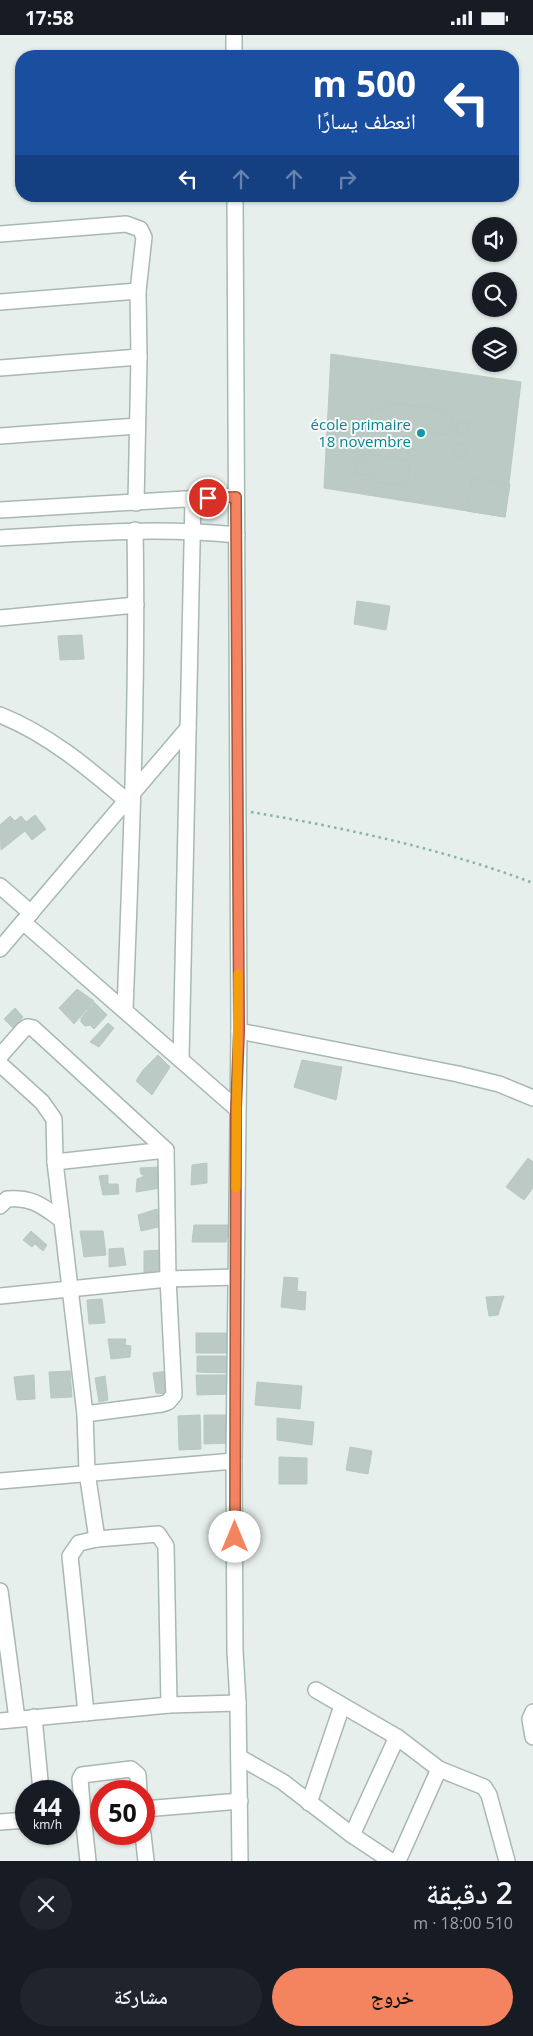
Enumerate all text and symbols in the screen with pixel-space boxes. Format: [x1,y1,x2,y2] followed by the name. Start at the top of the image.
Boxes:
[25,5,74,31] text: 17:58
[312,60,416,107] text: 500 m
[434,70,499,135] icon: left
[317,105,416,135] text: انعطف يسارًا
[174,165,202,193] icon: left
[227,165,255,193] icon: ahead
[280,165,308,193] icon: ahead
[333,165,361,193] icon: right
[472,217,517,372] map controls
[472,217,517,262] button: sound
[472,272,517,317] button: search
[472,327,517,372] button: layers
[311,414,411,451] place label: école primaire 18 novembre
[415,427,427,439] marker: école primaire 18 novembre
[187,477,229,519] pin
[194,484,222,512] icon: arrive
[208,1510,260,1562] position arrow
[90,1780,155,1845] speed limit sign: 50
[33,1789,62,1823] text: 44
[33,1816,62,1833] text: km/h
[426,1872,513,1913] text: 2 دقيقة
[20,1878,72,1930] button: close
[413,1912,513,1934] text: 510 m · 18:00
[20,1968,262,2026] button: مشاركة
[272,1968,513,2026] button: خروج

